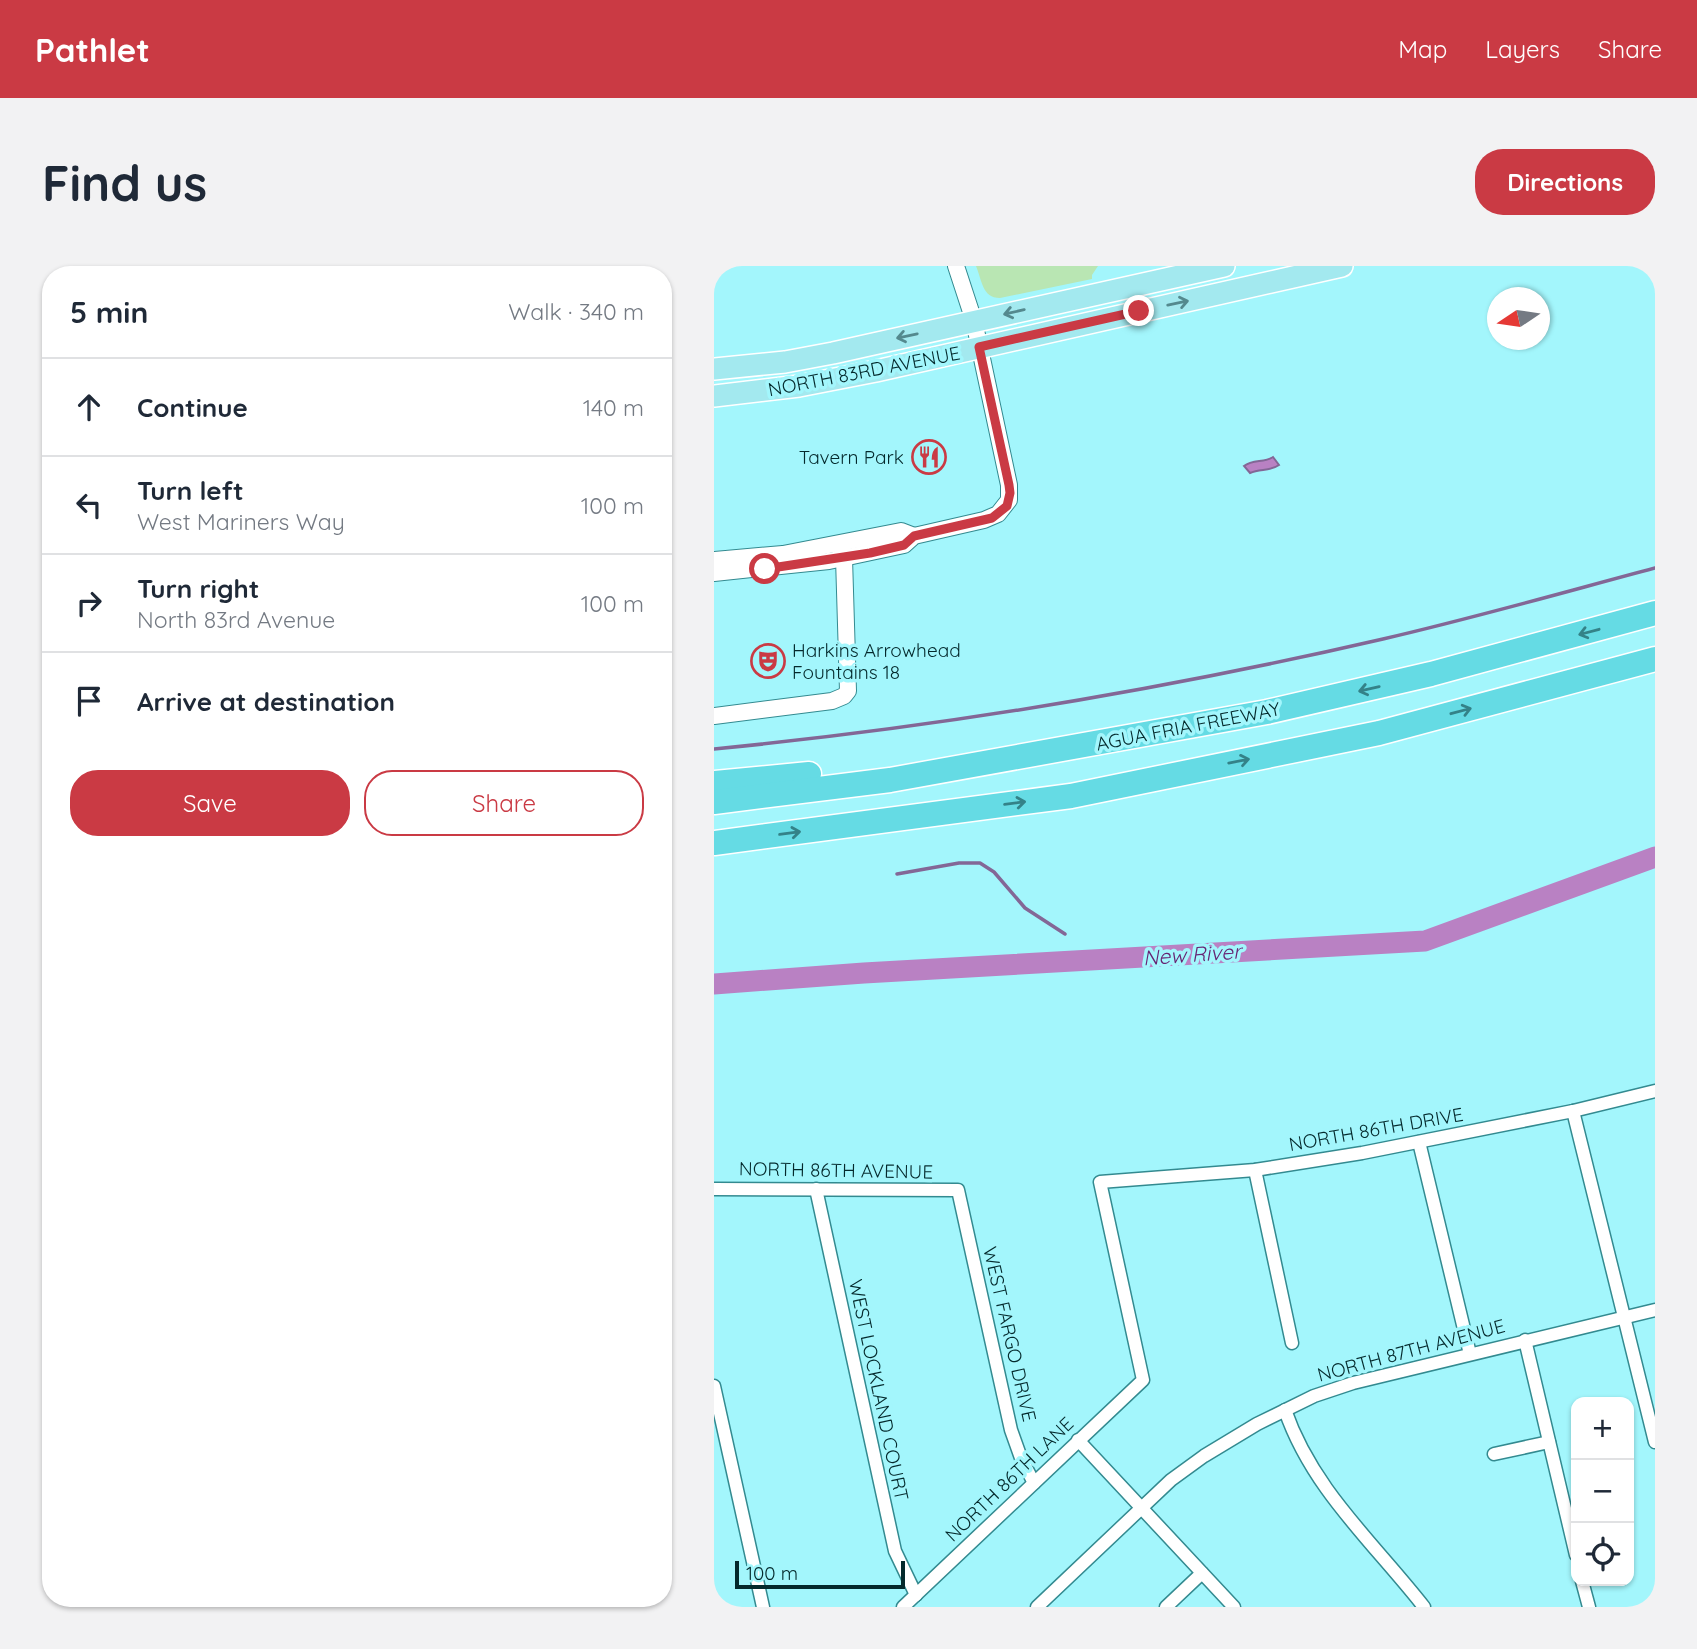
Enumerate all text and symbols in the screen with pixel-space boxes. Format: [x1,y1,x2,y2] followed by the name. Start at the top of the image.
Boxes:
[35,29,150,70] text: Pathlet
[1398,34,1447,64] text: Map
[1485,34,1560,64] text: Layers
[1598,34,1662,64] text: Share
[1475,149,1655,215] button: Directions
[42,152,207,213] text: Find us
[1487,287,1550,350] north arrow
[70,293,148,331] text: 5 min
[1123,295,1154,326] route end
[1166,295,1189,309] one-way arrow
[508,297,644,326] text: Walk · 340 m
[1003,306,1026,319] one-way arrow
[896,330,919,344] one-way arrow
[766,341,962,401] street label: NORTH 83RD AVENUE
[70,388,108,426] icon: ahead
[137,391,248,424] text: Continue
[583,393,644,422] text: 140 m
[910,438,948,476] restaurant icon: Tavern Park
[799,445,904,469] place label: Tavern Park
[137,474,244,507] text: Turn left
[70,486,108,524] icon: left
[581,491,644,520] text: 100 m
[137,507,345,536] text: West Mariners Way
[749,553,780,584] route start
[137,572,259,605] text: Turn right
[70,584,108,622] icon: right
[581,589,644,618] text: 100 m
[137,605,335,634] text: North 83rd Avenue
[1579,626,1601,639] one-way arrow
[792,638,961,684] place label: Harkins Arrowhead Fountains 18
[749,642,787,680] theatre icon: Harkins Arrowhead Fountains 18
[70,682,108,720] icon: arrive
[1358,682,1381,696] one-way arrow
[137,685,395,718] text: Arrive at destination
[1094,696,1282,756] street label: AGUA FRIA FREEWAY
[1450,704,1472,717] one-way arrow
[1227,754,1250,768] one-way arrow
[70,770,350,836] button: Save
[364,770,644,836] button: Share
[1004,796,1026,809] one-way arrow
[778,826,801,839] one-way arrow
[1142,937,1245,970] water label: New River
[1287,1102,1465,1156] street label: NORTH 86TH DRIVE
[739,1156,933,1184] street label: NORTH 86TH AVENUE
[978,1244,1042,1424] street label: WEST FARGO DRIVE
[844,1277,914,1503] street label: WEST LOCKLAND COURT
[1315,1313,1507,1387] street label: NORTH 87TH AVENUE
[1571,1397,1634,1586] map controls
[1571,1397,1634,1460] button: +
[940,1412,1078,1546] street label: NORTH 86TH LANE
[1571,1460,1634,1523] button: −
[1571,1523,1634,1586] button: locate
[735,1558,905,1590] scale bar
[746,1561,798,1585] text: 100 m

